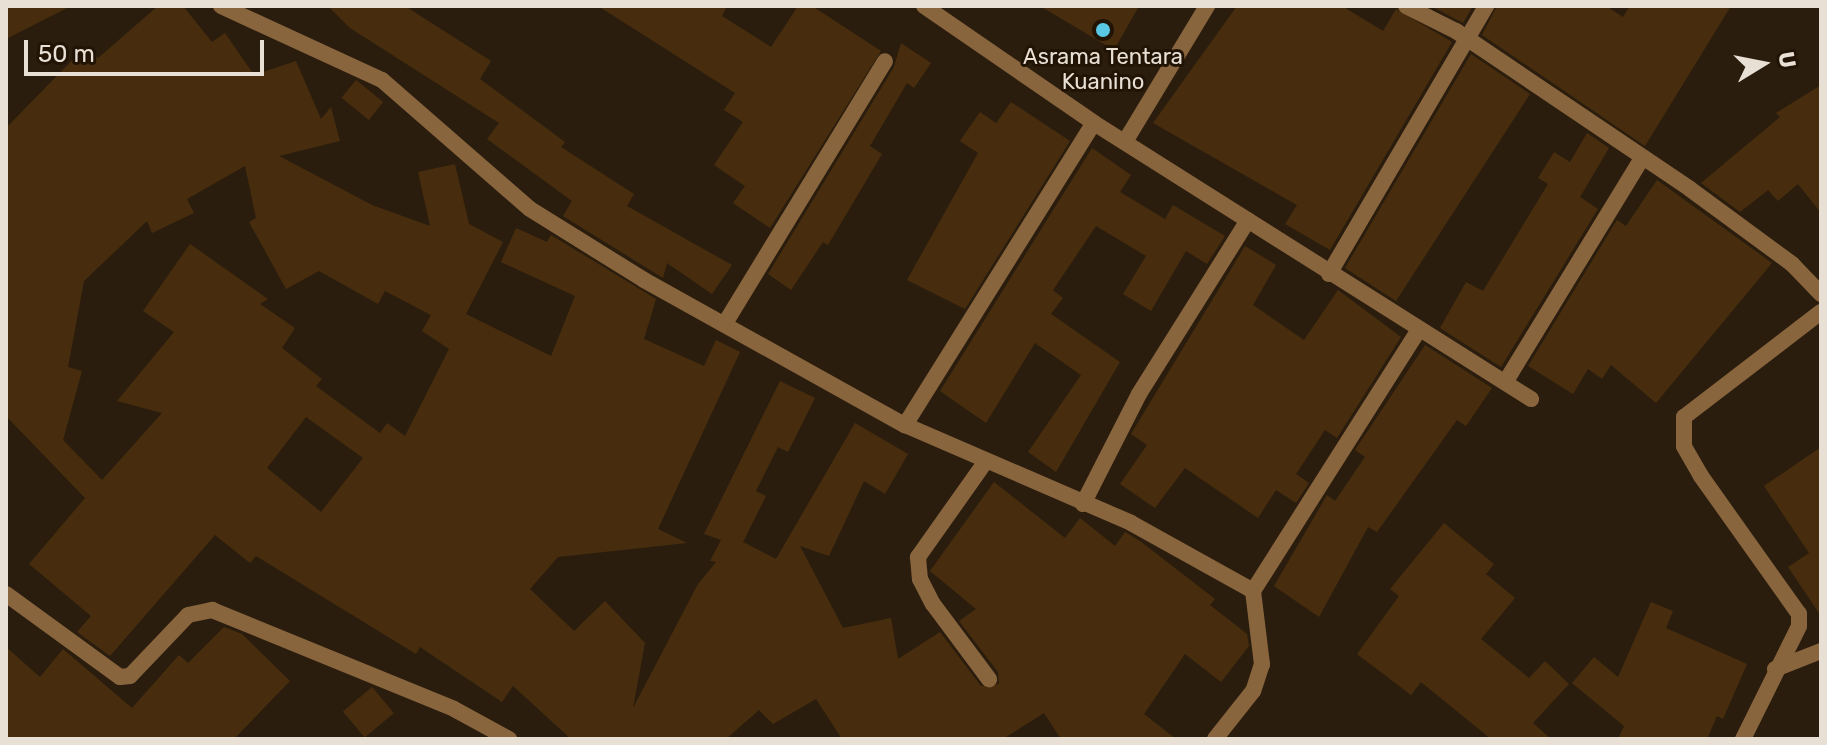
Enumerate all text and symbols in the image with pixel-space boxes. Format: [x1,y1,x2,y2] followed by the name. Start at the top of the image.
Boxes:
[1094,21,1112,39] marker: Asrama Tentara Kuanino
[28,24,268,74] scale bar
[1723,24,1803,104] north arrow
[38,40,95,68] text: 50 m
[1023,43,1183,94] place label: Asrama Tentara Kuanino
[1772,50,1802,70] text: U

